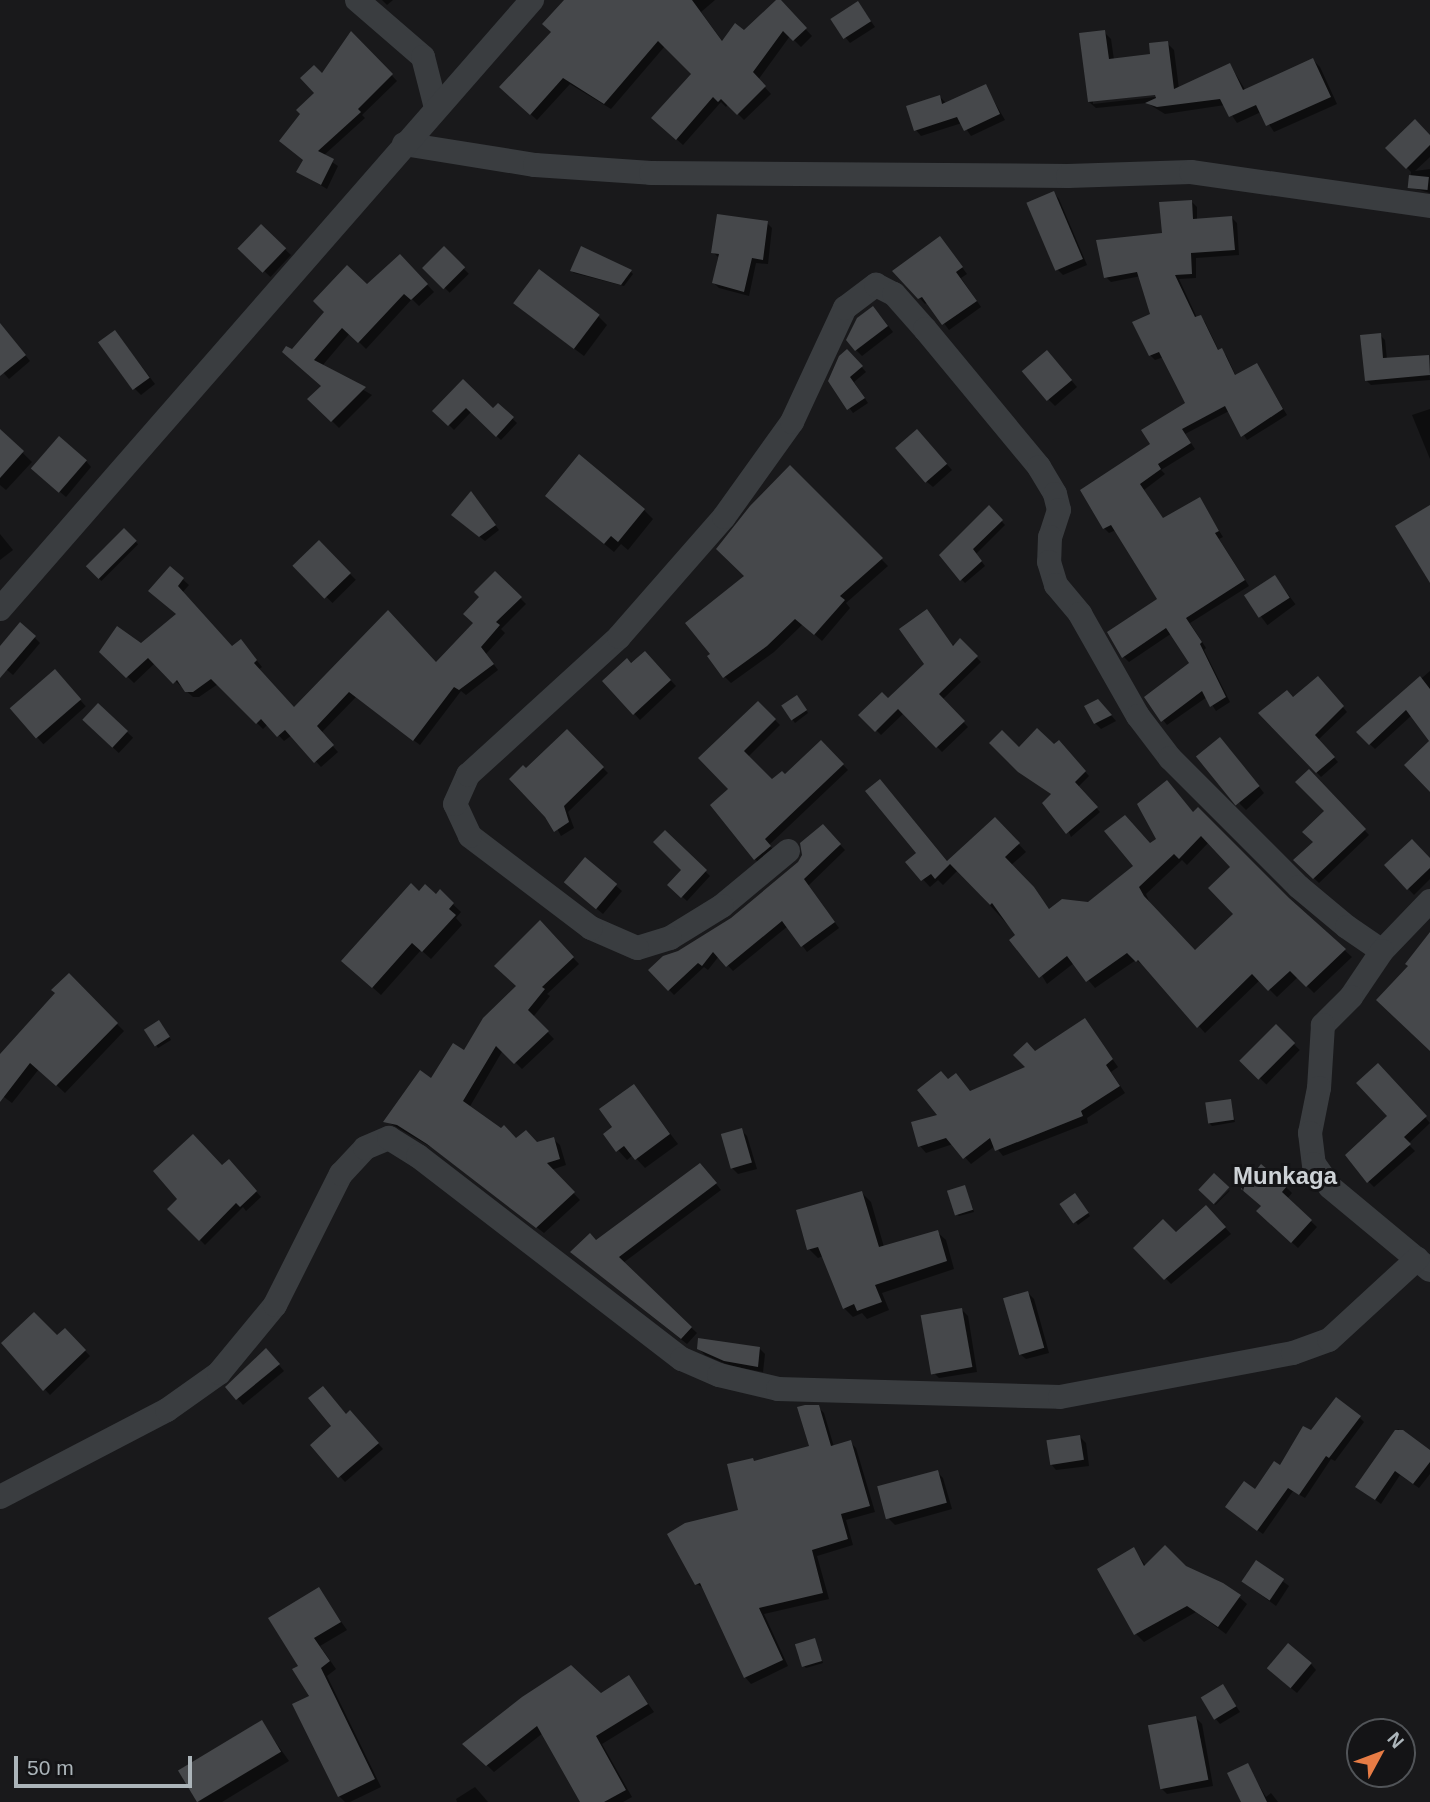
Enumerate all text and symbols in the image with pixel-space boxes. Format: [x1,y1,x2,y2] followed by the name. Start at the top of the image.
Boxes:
[1233,1162,1337,1190] district label: Munkaga
[1346,1718,1416,1788] north arrow
[1383,1728,1408,1752] text: N
[18,1742,196,1786] scale bar
[27,1756,74,1779] text: 50 m

